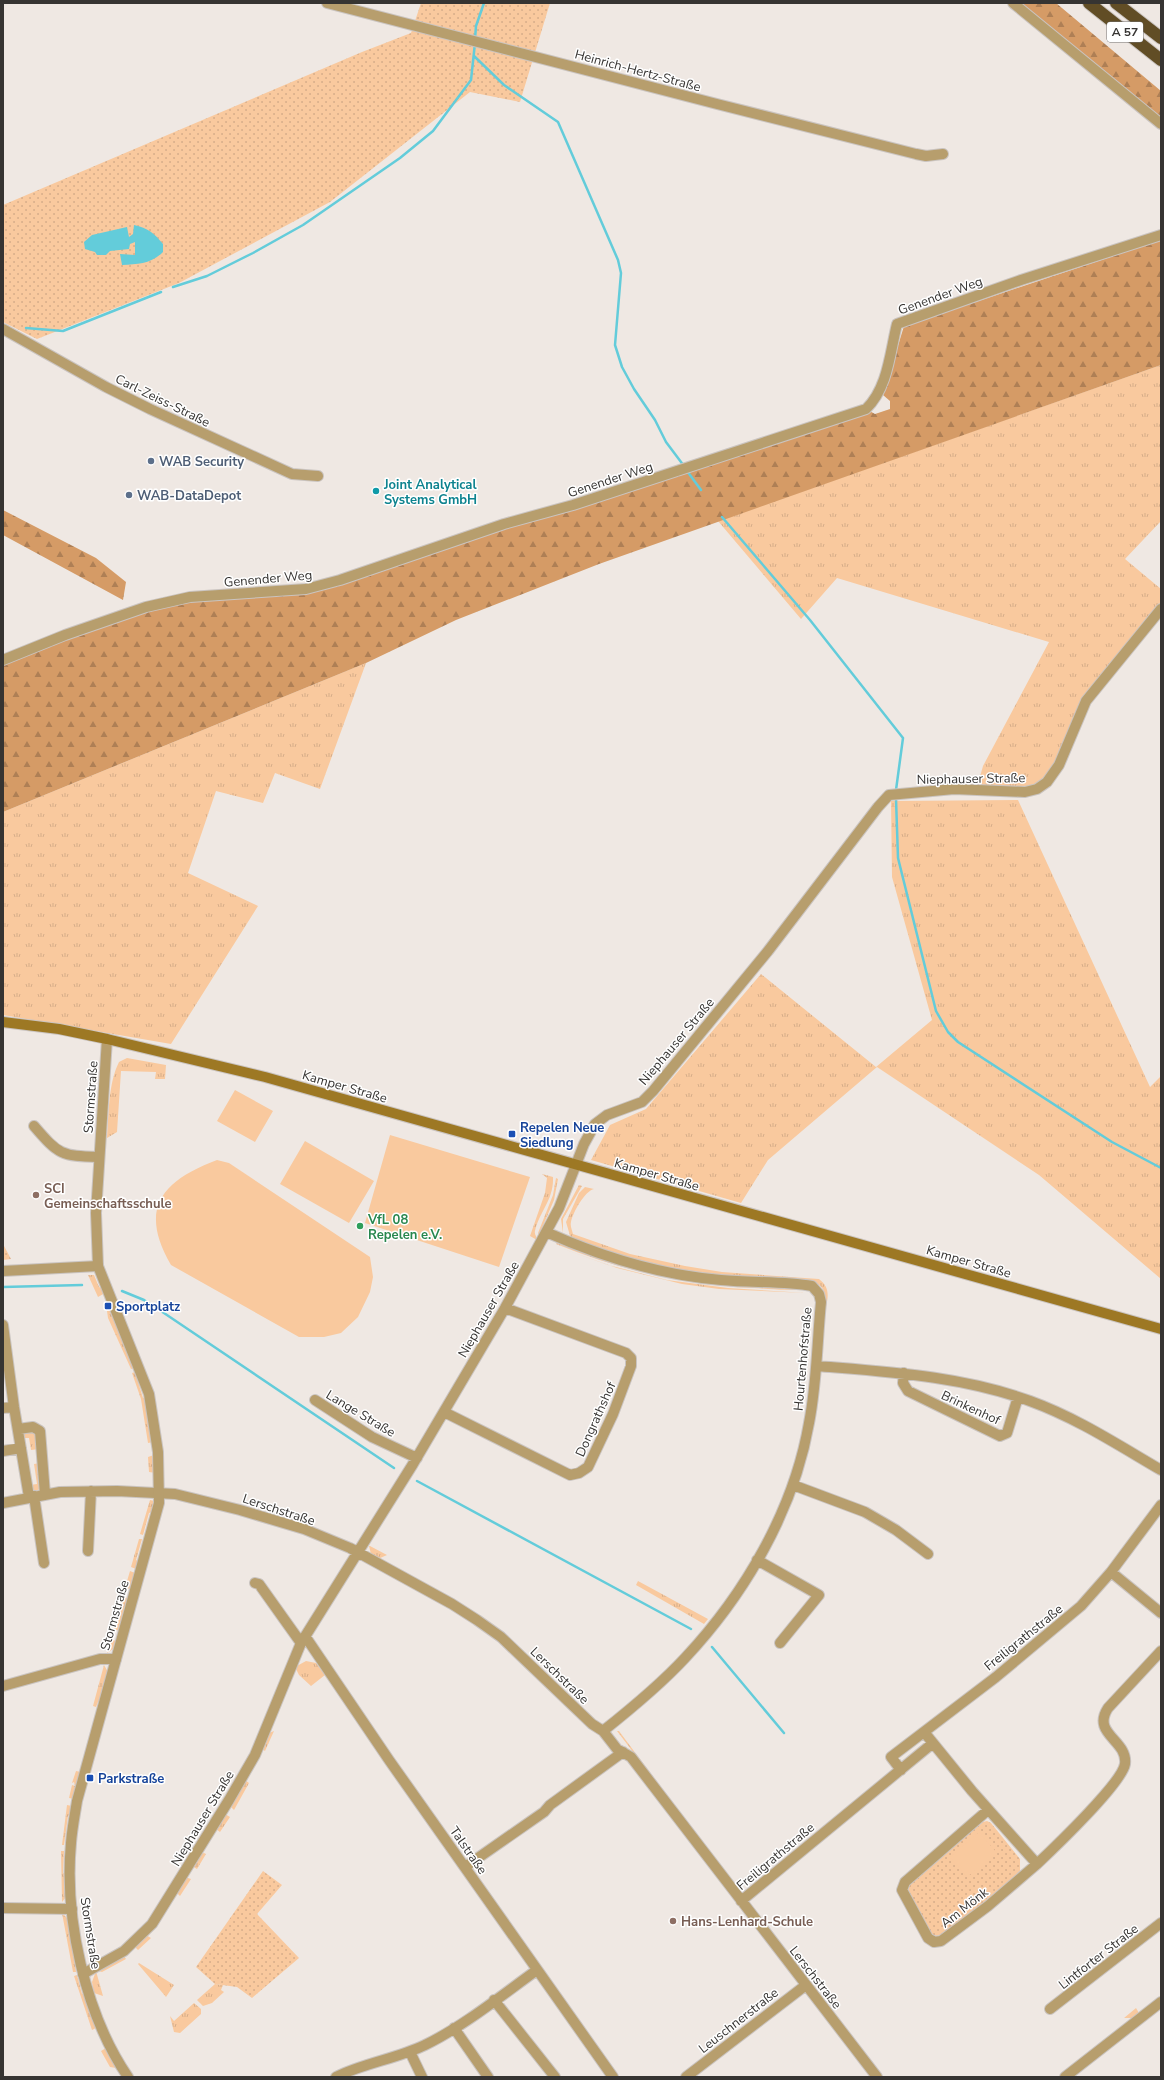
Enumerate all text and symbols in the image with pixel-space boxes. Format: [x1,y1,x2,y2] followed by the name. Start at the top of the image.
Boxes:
[1107,22,1143,42] road number: A 57
[573,45,703,96] street label: Heinrich-Hertz-Straße
[896,272,985,320] street label: Genender Weg
[112,370,213,432] street label: Carl-Zeiss-Straße
[159,453,244,471] place label: WAB Security
[146,456,156,466] marker: WAB Security
[565,458,655,502] street label: Genender Weg
[383,476,477,509] place label: Joint Analytical Systems GmbH
[371,486,381,496] marker: Joint Analytical Systems GmbH
[137,487,242,505] place label: WAB-DataDepot
[124,490,134,500] marker: WAB-DataDepot
[223,566,313,592] street label: Genender Weg
[916,769,1026,789] street label: Niephauser Straße
[635,994,719,1089] street label: Niephauser Straße
[79,1060,103,1134] street label: Stormstraße
[300,1066,389,1108] street label: Kamper Straße
[520,1119,604,1152] place label: Repelen Neue Siedlung
[507,1129,517,1139] marker: Repelen Neue Siedlung
[612,1154,701,1196] street label: Kamper Straße
[44,1180,172,1213] place label: SCI Gemeinschaftsschule
[31,1190,41,1200] marker: SCI Gemeinschaftsschule
[367,1211,442,1244] place label: VfL 08 Repelen e.V.
[355,1221,365,1231] marker: VfL 08 Repelen e.V.
[924,1241,1013,1283] street label: Kamper Straße
[454,1258,524,1361] street label: Niephauser Straße
[116,1298,180,1316] place label: Sportplatz
[103,1301,113,1311] marker: Sportplatz
[789,1306,817,1412] street label: Hourtenhofstraße
[571,1378,621,1460] street label: Dongrathshof
[322,1386,399,1442] street label: Lange Straße
[938,1386,1004,1430] street label: Brinkenhof
[240,1490,317,1530] street label: Lerschstraße
[96,1578,134,1653] street label: Stormstraße
[980,1600,1067,1675] street label: Freiligrathstraße
[526,1643,593,1708] street label: Lerschstraße
[167,1767,239,1870] street label: Niephauser Straße
[98,1770,164,1788] place label: Parkstraße
[85,1773,95,1783] marker: Parkstraße
[733,1819,818,1895] street label: Freiligrathstraße
[445,1823,491,1878] street label: Talstraße
[937,1883,993,1932] street label: Am Mönk
[75,1896,105,1970] street label: Stormstraße
[681,1913,813,1931] place label: Hans-Lenhard-Schule
[668,1916,678,1926] marker: Hans-Lenhard-Schule
[1055,1920,1142,1994] street label: Lintforter Straße
[785,1942,846,2013] street label: Lerschstraße
[695,1984,782,2058] street label: Leuschnerstraße

